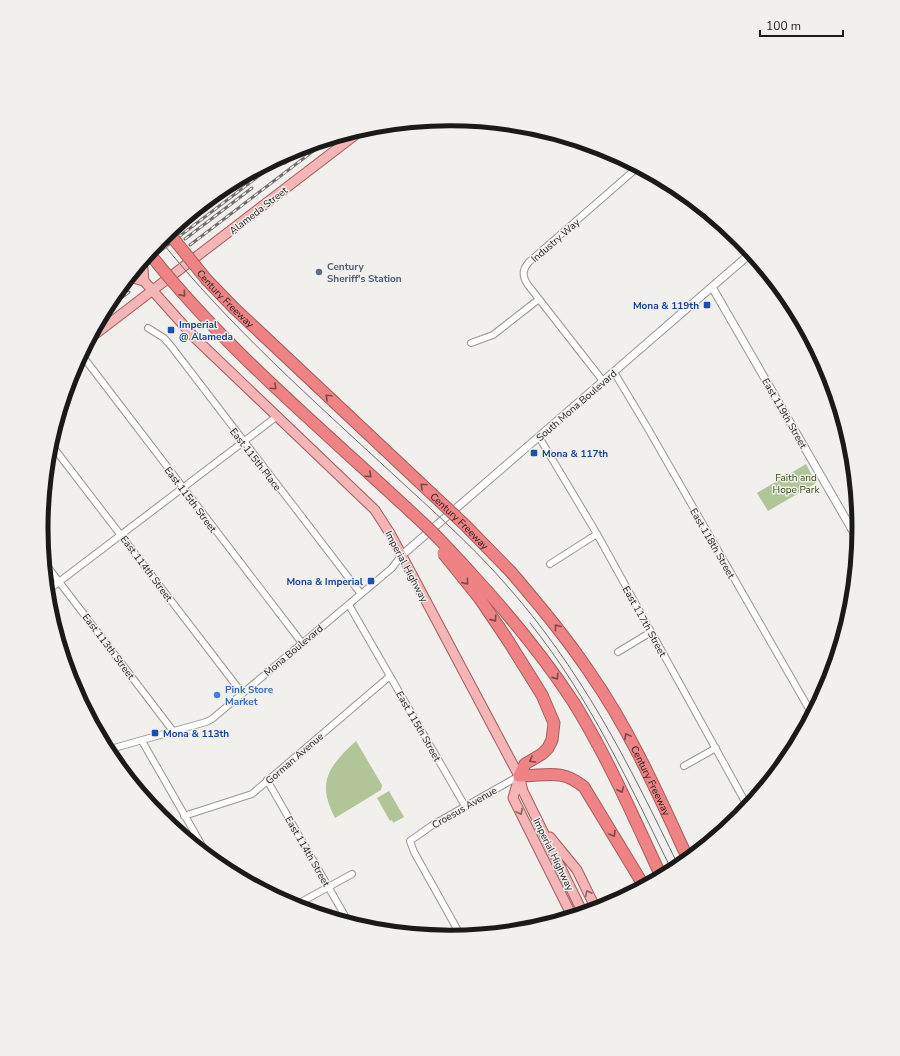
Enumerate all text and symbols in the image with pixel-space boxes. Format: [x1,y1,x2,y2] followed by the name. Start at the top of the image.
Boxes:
[760,12,843,38] scale bar
[766,18,801,34] text: 100 m
[227,183,291,238] street label: Alameda Street
[528,215,584,266] street label: Industry Way
[327,260,402,286] place label: Century Sheriff's Station
[193,267,257,332] street label: Century Freeway
[314,267,324,277] marker: Century Sheriff's Station
[178,289,185,297] one-way arrow
[633,299,699,313] place label: Mona & 119th
[702,300,712,310] marker: Mona & 119th
[179,318,233,344] place label: Imperial @ Alameda
[166,325,176,335] marker: Imperial @ Alameda
[533,367,620,445] street label: South Mona Boulevard
[758,376,810,452] street label: East 119th Street
[269,382,277,389] one-way arrow
[325,394,333,402] one-way arrow
[226,425,284,494] street label: East 115th Place
[542,447,608,461] place label: Mona & 117th
[529,448,539,458] marker: Mona & 117th
[161,464,220,536] street label: East 115th Street
[364,470,372,478] one-way arrow
[773,471,820,497] park label: Faith and Hope Park
[420,483,428,490] one-way arrow
[427,490,492,554] street label: Century Freeway
[686,506,738,582] street label: East 118th Street
[381,528,431,605] street label: Imperial Highway
[117,533,176,605] street label: East 114th Street
[286,575,364,589] place label: Mona & Imperial
[366,576,376,586] marker: Mona & Imperial
[461,577,468,584] one-way arrow
[619,584,670,660] street label: East 117th Street
[79,611,138,683] street label: East 113th Street
[489,615,497,622] one-way arrow
[261,622,326,680] street label: Mona Boulevard
[554,624,562,631] one-way arrow
[551,673,559,680] one-way arrow
[225,683,274,709] place label: Pink Store Market
[392,689,444,765] street label: East 115th Street
[212,690,222,700] marker: Pink Store Market
[163,727,229,741] place label: Mona & 113th
[150,728,160,738] marker: Mona & 113th
[263,730,327,788] street label: Gorman Avenue
[625,733,632,740] one-way arrow
[627,743,673,819] street label: Century Freeway
[528,756,536,763] one-way arrow
[429,784,500,832] street label: Croesus Avenue
[616,785,624,793] one-way arrow
[515,808,523,815] one-way arrow
[281,814,333,890] street label: East 114th Street
[529,816,577,894] street label: Imperial Highway
[609,830,616,837] one-way arrow
[585,889,593,897] one-way arrow

